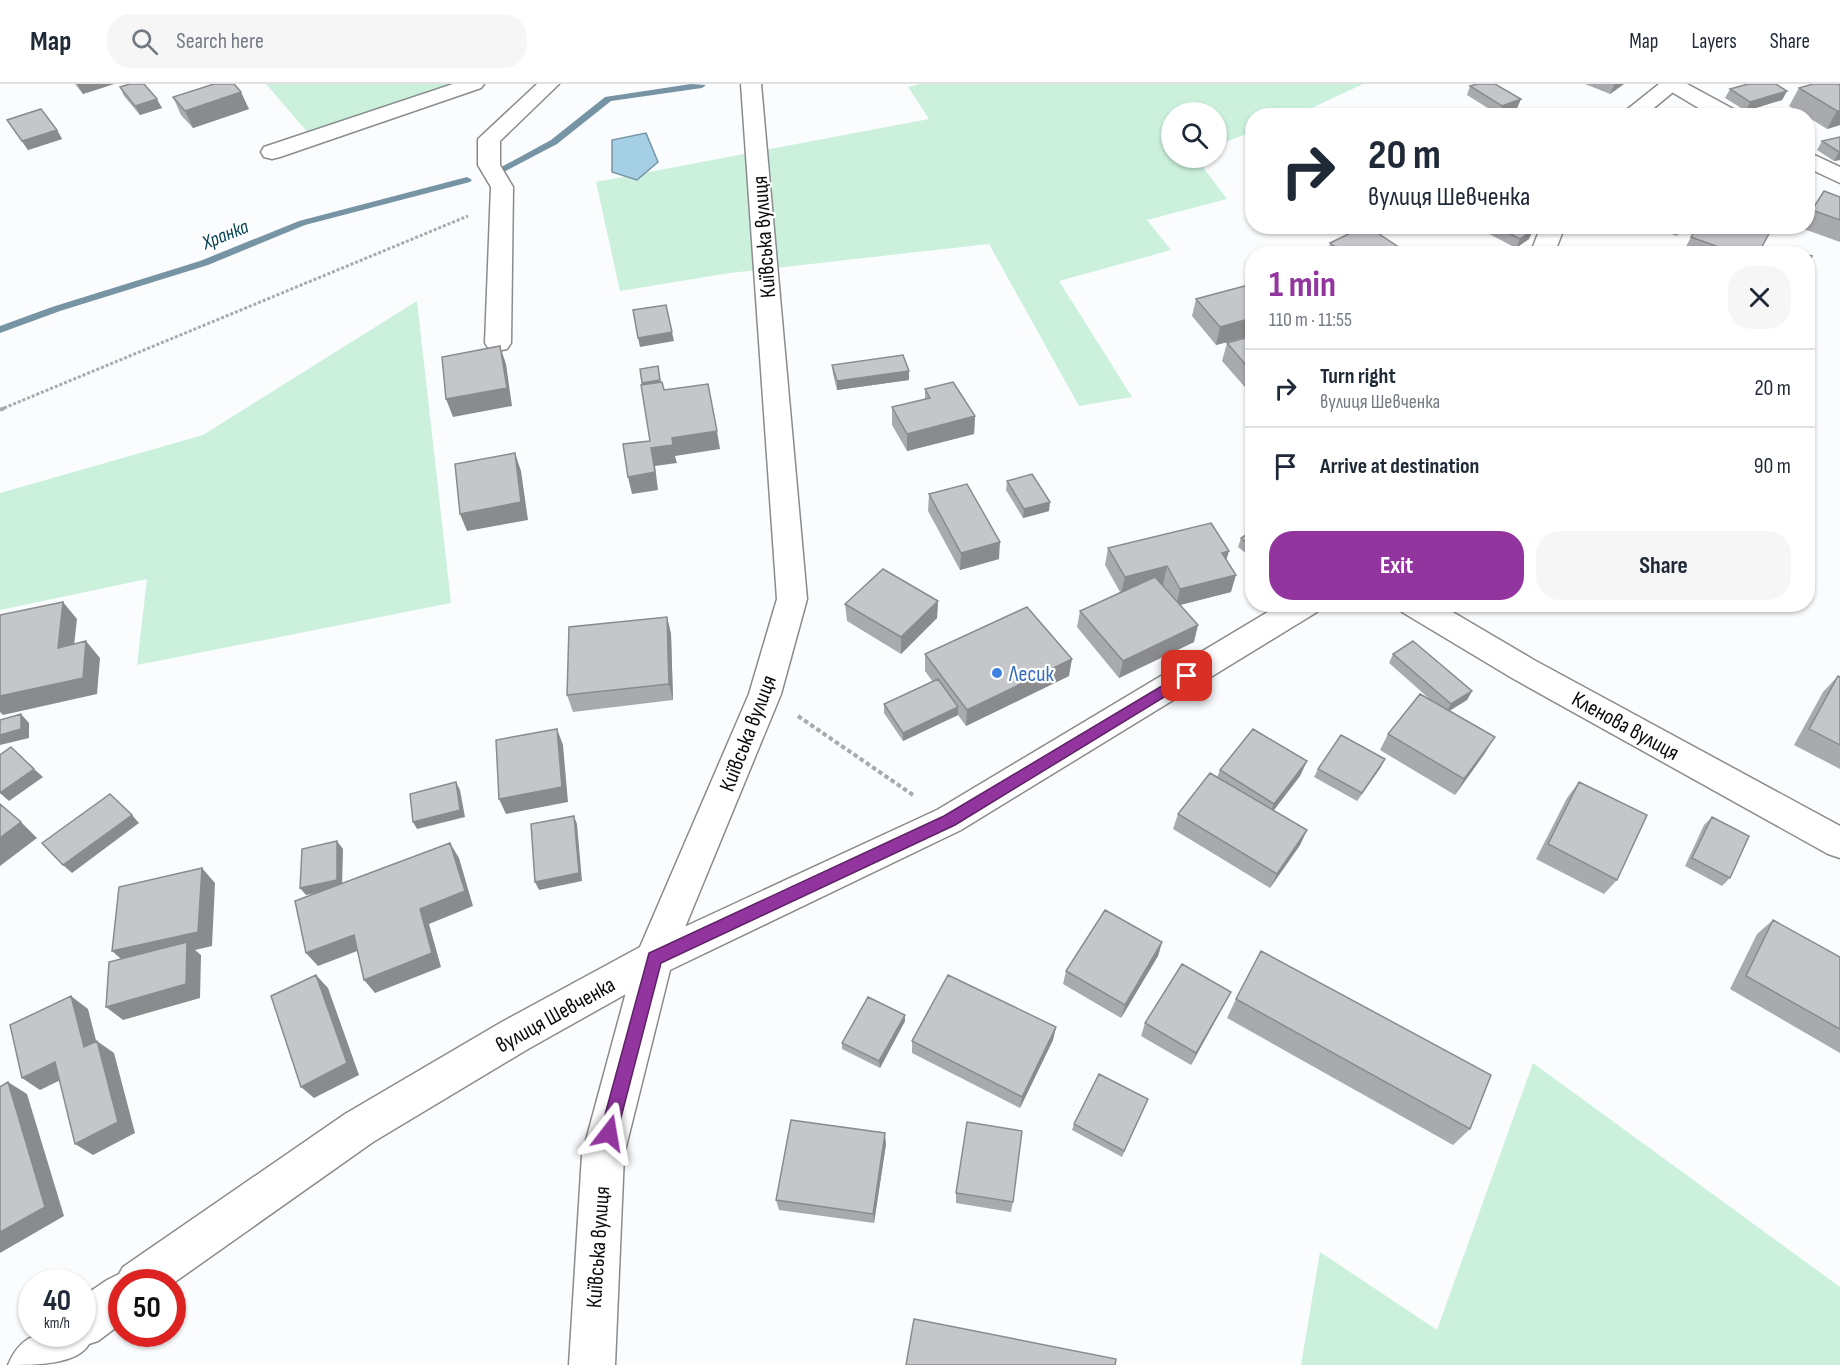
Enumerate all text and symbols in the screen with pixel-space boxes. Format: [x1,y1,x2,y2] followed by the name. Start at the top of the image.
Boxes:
[107,14,527,68] search box
[30,25,71,58] text: Map
[128,25,161,58] icon: search
[176,28,264,55] text: Search here
[1629,29,1658,54] text: Map
[1691,29,1737,54] text: Layers
[1770,29,1810,54] text: Share
[1161,102,1227,168] map controls
[1161,102,1227,168] button: search
[1368,130,1441,181] text: 20 m
[1269,132,1347,210] icon: right
[747,175,782,299] street label: Київська вулиця
[1368,181,1530,213] text: вулиця Шевченка
[198,215,252,255] water label: Хранка
[1269,264,1336,307] text: 1 min
[1728,266,1791,329] button: close
[1269,308,1352,332] text: 110 m · 11:55
[1320,363,1396,390] text: Turn right
[1269,372,1302,405] icon: right
[1755,375,1791,402] text: 20 m
[1320,390,1440,414] text: вулиця Шевченка
[1269,450,1302,483] icon: arrive
[1320,453,1479,480] text: Arrive at destination
[1754,453,1791,480] text: 90 m
[1269,531,1524,600] button: Exit
[1536,531,1791,600] button: Share
[1161,650,1212,701] pin
[1170,659,1203,692] icon: arrive
[1008,661,1054,688] place label: Лесик
[990,666,1004,680] marker: Лесик
[714,672,783,795] street label: Київська вулиця
[1567,686,1684,767] street label: Кленова вулиця
[491,971,620,1059] street label: вулиця Шевченка
[577,1101,641,1165] position arrow
[581,1185,616,1309] street label: Київська вулиця
[108,1269,186,1347] speed limit sign: 50
[43,1283,71,1319] text: 40
[44,1314,70,1333] text: km/h

